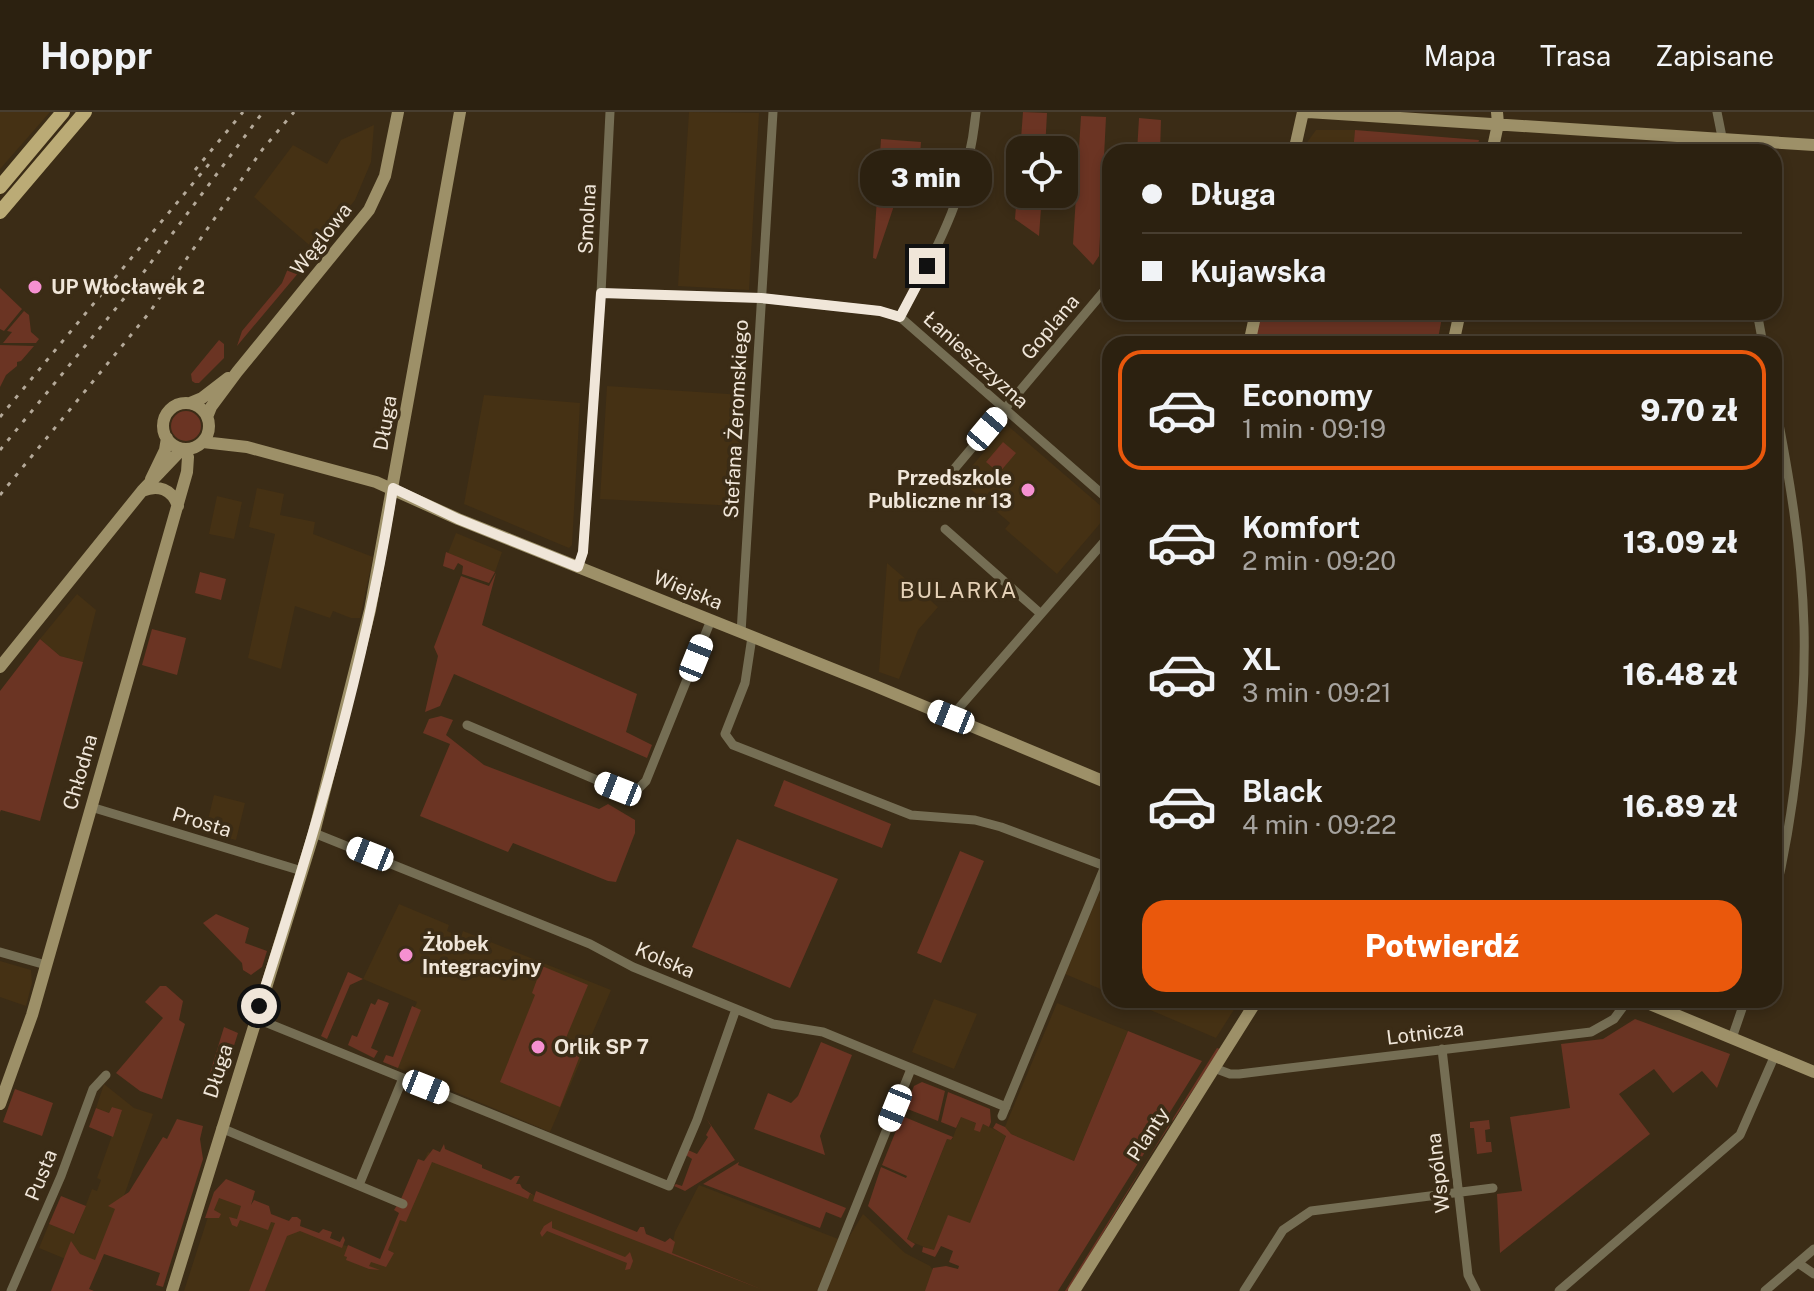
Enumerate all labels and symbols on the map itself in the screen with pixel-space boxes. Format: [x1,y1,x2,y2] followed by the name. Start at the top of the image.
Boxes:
[861,150,993,206] callout: 3 min
[573,183,601,255] street label: Smolna
[285,198,357,280] street label: Węglowa
[909,248,945,284] route end
[51,275,205,299] place label: UP Włocławek 2
[26,278,44,296] marker: UP Włocławek 2
[1016,290,1084,364] street label: Goplana
[919,307,1033,413] street label: Łanieszczyzna
[719,319,753,519] street label: Stefana Żeromskiego
[368,394,402,452] street label: Długa
[962,403,1012,455] car
[868,466,1012,513] place label: Przedszkole Publiczne nr 13
[1019,481,1037,499] marker: Przedszkole Publiczne nr 13
[650,565,726,615] street label: Wiejska
[900,577,1018,603] district label: BULARKA
[676,631,716,685] car
[924,697,978,737] car
[58,731,102,813] street label: Chłodna
[591,769,645,809] car
[170,802,234,842] street label: Prosta
[343,834,397,874] car
[422,931,541,979] place label: Żłobek Integracyjny
[632,937,698,983] street label: Kolska
[397,946,415,964] marker: Żłobek Integracyjny
[241,988,277,1024] route start
[1385,1016,1465,1050] street label: Lotnicza
[554,1035,649,1059] place label: Orlik SP 7
[529,1038,547,1056] marker: Orlik SP 7
[198,1041,238,1101] street label: Długa
[399,1067,453,1107] car
[875,1081,915,1135] car
[1122,1102,1174,1165] street label: Planty
[1421,1132,1455,1214] street label: Wspólna
[20,1146,62,1204] street label: Pusta

